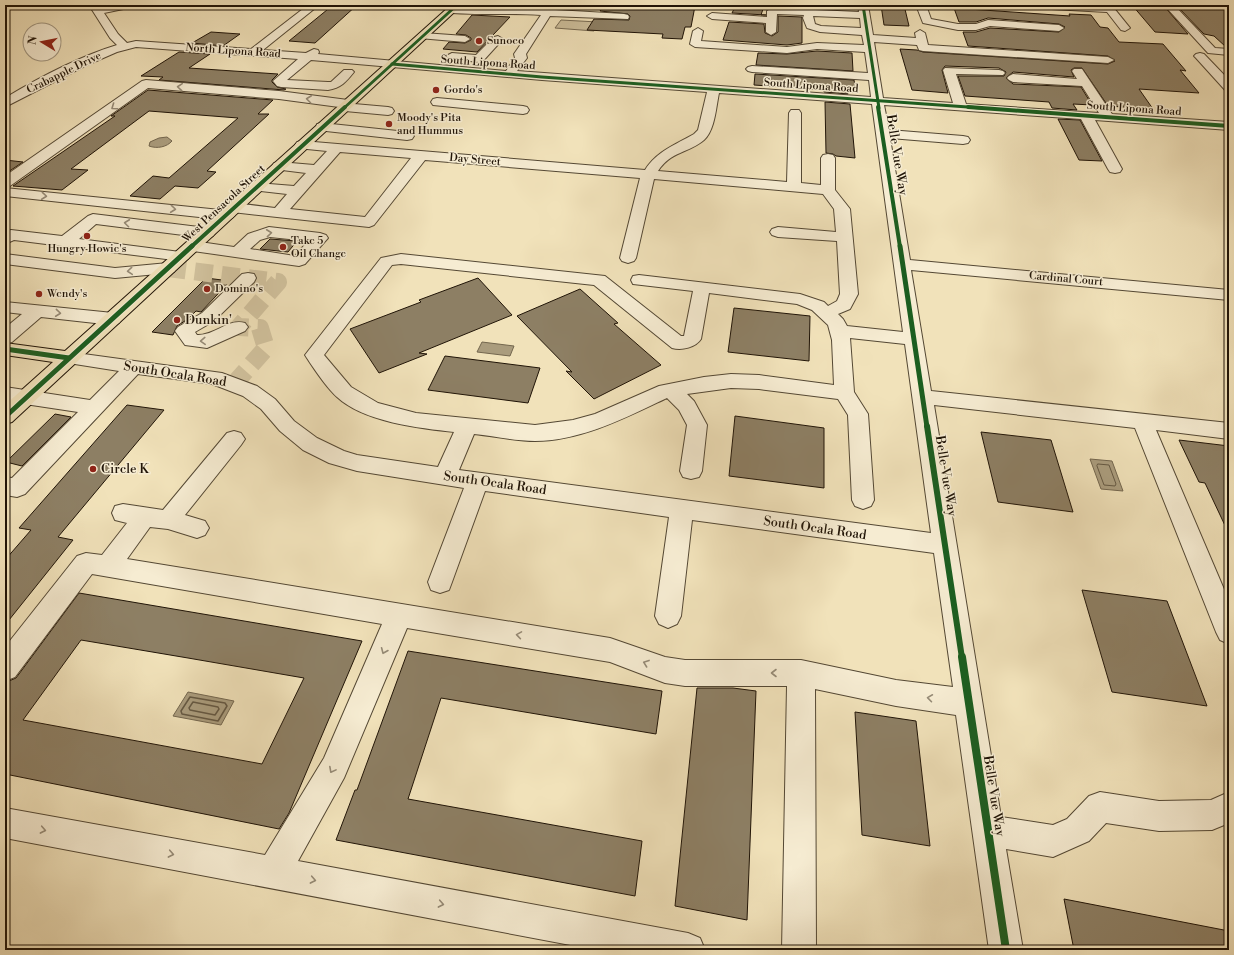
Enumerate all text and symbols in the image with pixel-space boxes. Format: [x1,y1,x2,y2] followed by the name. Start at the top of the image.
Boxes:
[22,22,62,62] north arrow
[487,34,524,48] place label: Sunoco
[25,35,41,46] text: N
[474,36,484,46] marker: Sunoco
[185,41,282,61] street label: North Lipona Road
[24,49,104,97] street label: Crabapple Drive
[440,53,537,73] street label: South Lipona Road
[763,76,860,96] street label: South Lipona Road
[177,83,183,92] one-way arrow
[444,83,483,97] place label: Gordo's
[431,85,441,95] marker: Gordo's
[306,95,312,104] one-way arrow
[1086,99,1183,119] street label: South Lipona Road
[111,102,118,110] one-way arrow
[397,111,463,138] place label: Moody's Pita and Hummus
[883,112,911,197] street label: Belle Vue Way
[384,119,394,129] marker: Moody's Pita and Hummus
[449,151,501,169] street label: Day Street
[179,162,268,247] street label: West Pensacola Street
[41,192,47,201] one-way arrow
[170,205,176,214] one-way arrow
[124,219,130,228] one-way arrow
[266,229,272,238] one-way arrow
[82,231,92,241] marker: Hungry Howie's
[291,234,347,261] place label: Take 5 Oil Change
[47,242,127,256] place label: Hungry Howie's
[278,242,288,252] marker: Take 5 Oil Change
[126,267,133,276] one-way arrow
[1028,269,1104,289] street label: Cardinal Court
[215,282,263,296] place label: Domino's
[202,284,212,294] marker: Domino's
[46,287,88,301] place label: Wendy's
[34,289,44,299] marker: Wendy's
[55,308,61,317] one-way arrow
[185,312,232,328] place label: Dunkin'
[172,315,182,325] marker: Dunkin'
[200,337,206,345] one-way arrow
[122,358,228,390] street label: South Ocala Road
[932,433,960,518] street label: Belle Vue Way
[101,461,150,477] place label: Circle K
[88,464,98,474] marker: Circle K
[442,468,548,498] street label: South Ocala Road
[762,513,868,543] street label: South Ocala Road
[516,631,522,640] one-way arrow
[380,647,388,654] one-way arrow
[642,659,649,668] one-way arrow
[771,669,777,677] one-way arrow
[927,694,933,703] one-way arrow
[980,753,1008,838] street label: Belle Vue Way
[329,766,337,773] one-way arrow
[40,825,46,834] one-way arrow
[168,849,174,858] one-way arrow
[310,876,316,884] one-way arrow
[437,899,444,908] one-way arrow

